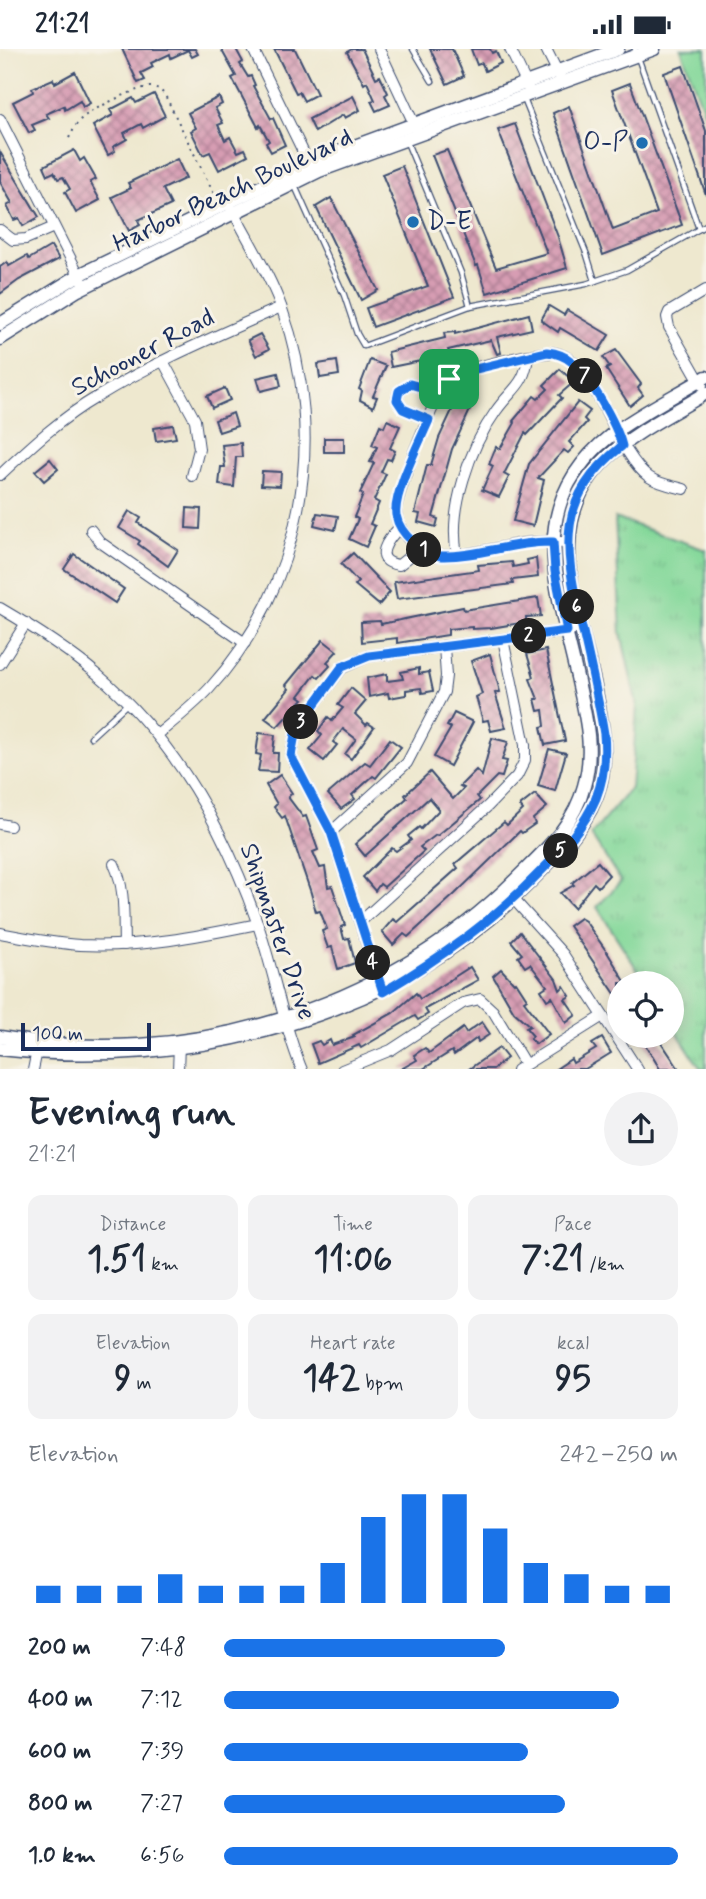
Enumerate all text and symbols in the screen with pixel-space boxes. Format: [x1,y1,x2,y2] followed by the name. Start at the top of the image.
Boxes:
[35,8,90,42] text: 21:21
[108,120,358,262] street label: Harbor Beach Boulevard
[583,126,628,160] place label: O-P
[634,135,650,151] marker: O-P
[427,205,472,239] place label: D-E
[405,214,421,230] marker: D-E
[65,301,221,405] street label: Schooner Road
[419,349,479,409] pin
[568,359,602,393] pin: 7
[430,360,468,398] icon: arrive
[579,363,590,388] text: 7
[406,533,442,567] pin: 1
[419,537,428,562] text: 1
[560,589,594,625] pin: 6
[572,594,581,619] text: 6
[512,619,546,653] pin: 2
[524,623,533,648] text: 2
[284,705,318,739] pin: 3
[296,709,305,734] text: 3
[544,833,578,869] pin: 5
[555,838,566,863] text: 5
[231,839,323,1025] street label: Shipmaster Drive
[356,946,390,981] pin: 4
[367,950,378,975] text: 4
[607,971,684,1048] map controls
[607,971,684,1048] button: locate
[21,1021,150,1052] scale bar
[32,1022,83,1047] text: 100 m
[28,1089,235,1138] text: Evening run
[604,1092,678,1166] button: share
[28,1140,76,1170] text: 21:21
[100,1212,166,1237] text: Distance
[333,1212,373,1237] text: Time
[554,1212,592,1237] text: Pace
[87,1237,146,1283] text: 1.51
[314,1237,392,1283] text: 11:06
[521,1237,584,1283] text: 7:21
[146,1252,179,1277] text: km
[584,1252,625,1277] text: /km
[96,1331,170,1356] text: Elevation
[310,1331,396,1356] text: Heart rate
[557,1331,589,1356] text: kcal
[114,1356,131,1402] text: 9
[302,1356,360,1402] text: 142
[555,1356,591,1402] text: 95
[131,1371,152,1396] text: m
[360,1371,404,1396] text: bpm
[28,1440,119,1470] text: Elevation
[559,1440,678,1470] text: 242–250 m
[28,1633,91,1663] text: 200 m
[140,1633,186,1663] text: 7:48
[28,1685,93,1715] text: 400 m
[140,1685,183,1715] text: 7:12
[28,1737,91,1767] text: 600 m
[140,1737,184,1767] text: 7:39
[28,1789,92,1819] text: 800 m
[140,1789,183,1819] text: 7:27
[28,1841,96,1871] text: 1.0 km
[140,1841,184,1871] text: 6:56

